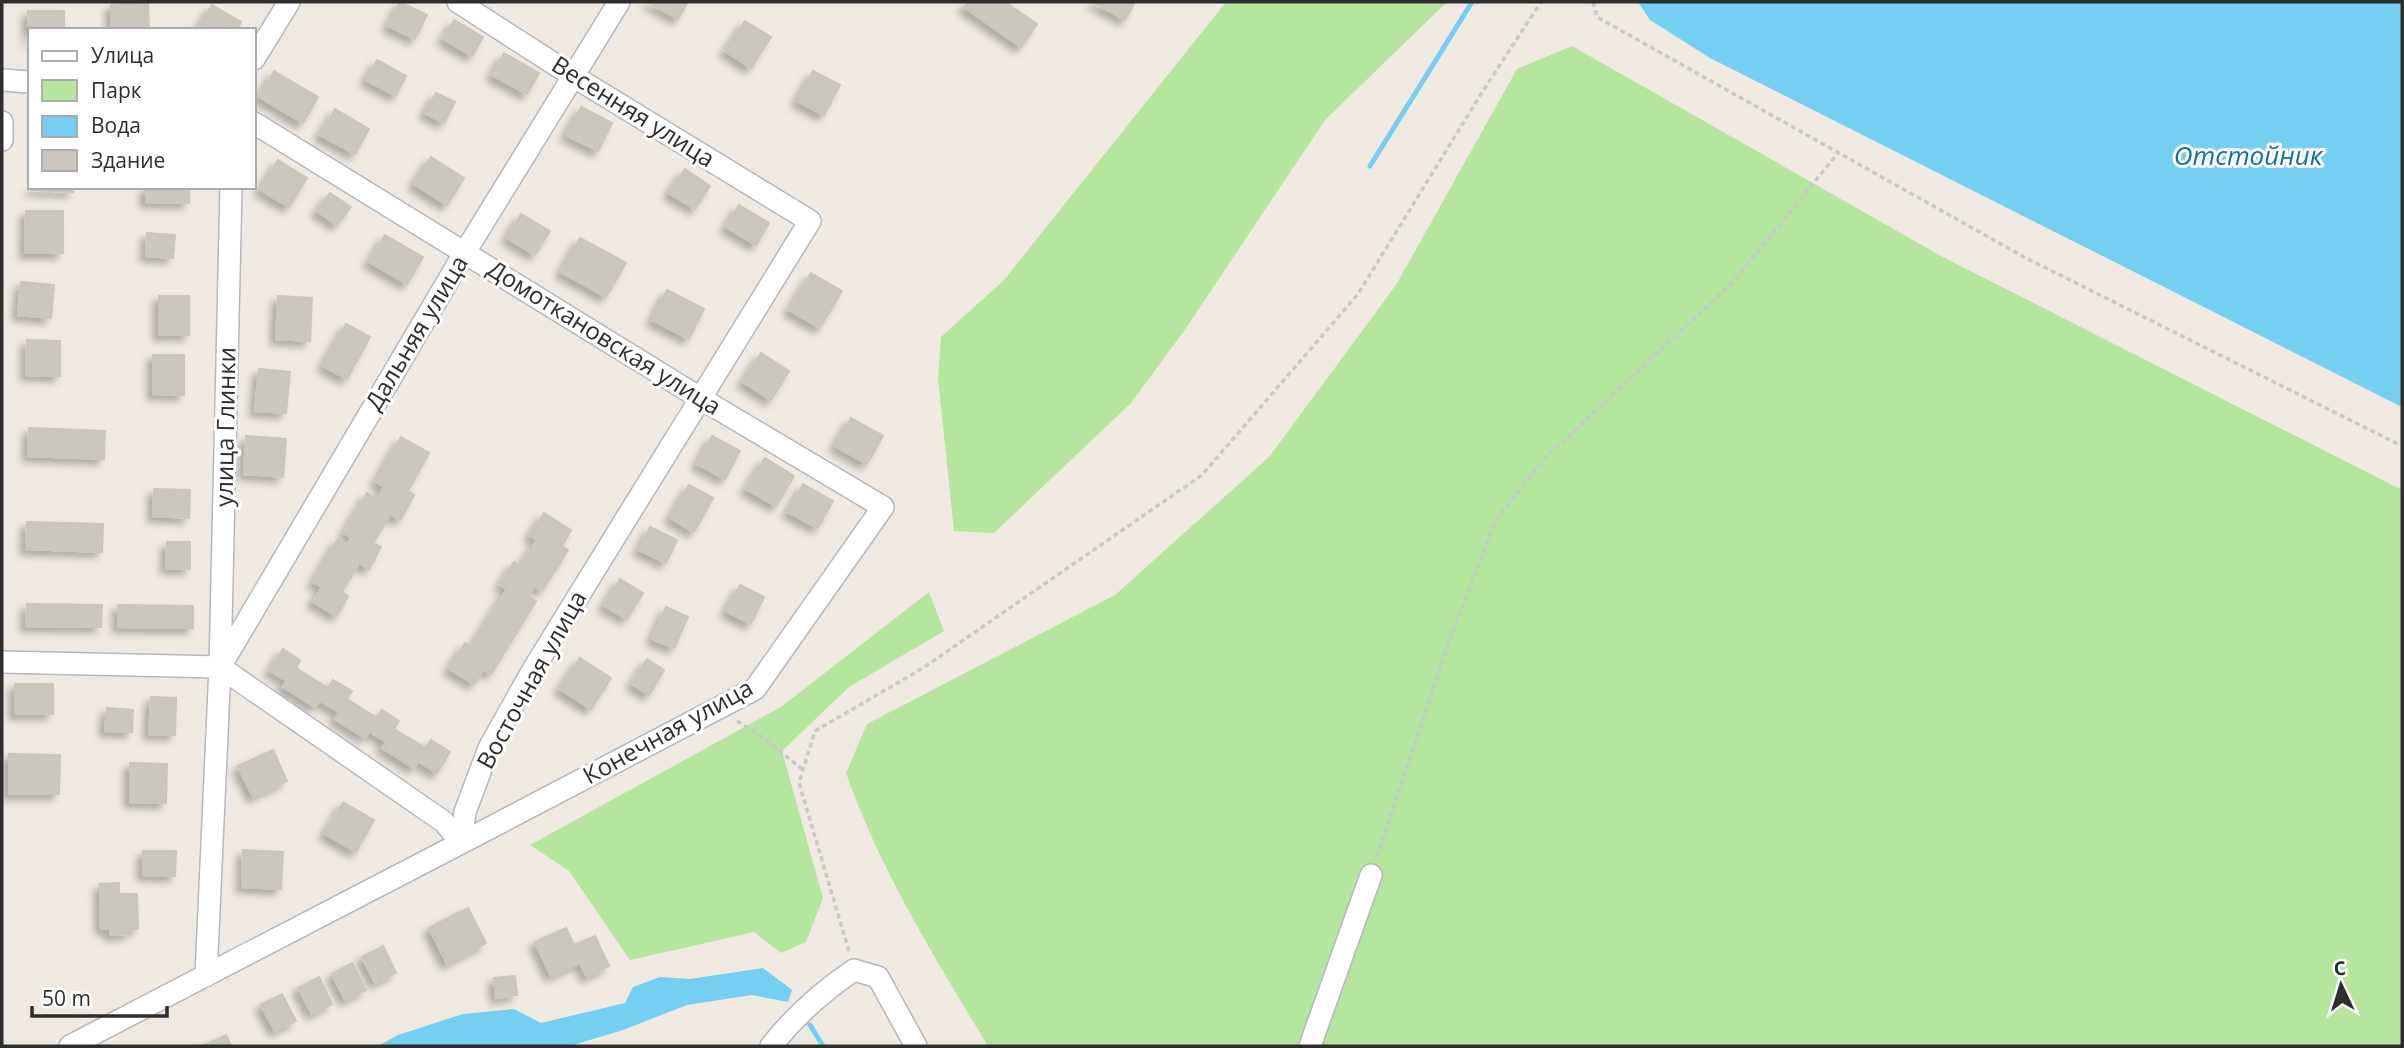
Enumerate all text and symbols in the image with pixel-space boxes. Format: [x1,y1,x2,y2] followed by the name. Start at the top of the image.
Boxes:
[28,28,256,189] legend
[91,41,154,69] text: Улица
[546,47,722,174] street label: Весенняя улица
[91,76,142,104] text: Парк
[91,111,141,139] text: Вода
[2174,137,2324,173] water label: Отстойник
[91,146,165,174] text: Здание
[356,249,475,416] street label: Дальняя улица
[482,251,728,422] street label: Домоткановская улица
[207,347,242,507] street label: улица Глинки
[468,584,593,774] street label: Восточная улица
[576,670,758,791] street label: Конечная улица
[2306,950,2376,1020] north arrow
[2333,955,2347,981] text: С
[32,974,166,1018] scale bar
[42,984,91,1012] text: 50 m

